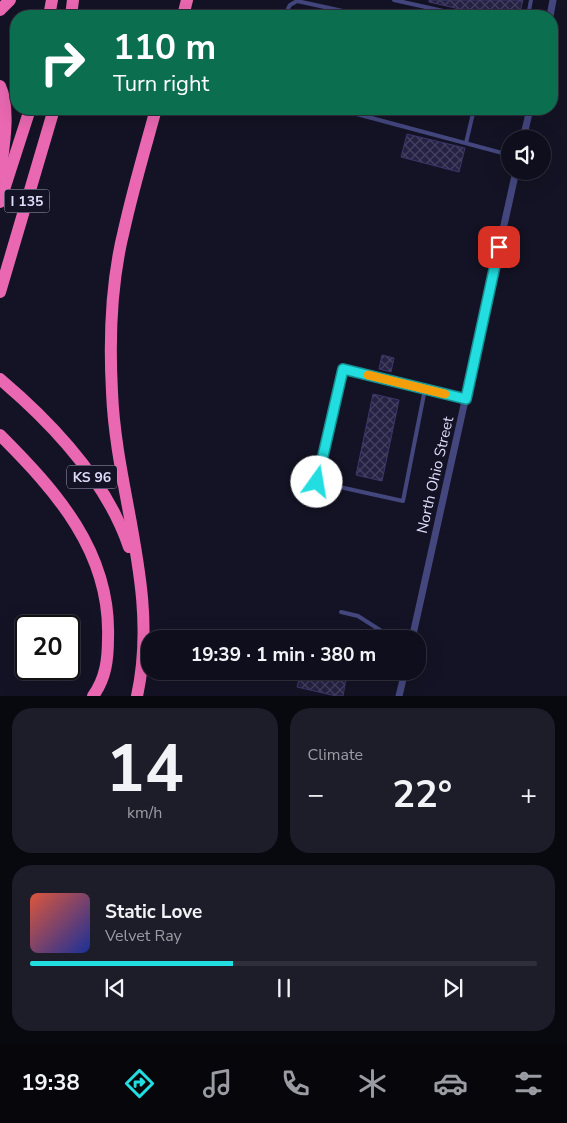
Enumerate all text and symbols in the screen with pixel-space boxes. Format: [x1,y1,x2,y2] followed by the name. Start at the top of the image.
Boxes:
[113,24,216,71] text: 110 m
[30,30,95,95] icon: right
[113,69,209,99] text: Turn right
[501,130,551,180] map controls
[501,130,551,180] button: sound
[5,190,50,212] road number: I 135
[478,226,520,268] pin
[485,233,513,261] icon: arrive
[412,414,458,535] street label: North Ohio Street
[290,455,342,507] position arrow
[67,466,117,488] road number: KS 96
[15,615,80,680] speed limit sign: 20
[191,642,376,668] text: 19:39 · 1 min · 380 m
[106,725,184,814] text: 14
[308,744,363,766] text: Climate
[392,769,452,820] text: 22°
[308,776,324,814] text: −
[520,776,537,814] text: +
[127,802,162,824] text: km/h
[105,899,202,925] text: Static Love
[105,925,182,947] text: Velvet Ray
[101,974,129,1002] icon: previous
[270,974,298,1002] icon: pause
[439,974,467,1002] icon: next
[122,1066,157,1101] icon: directions
[200,1066,235,1101] icon: music
[278,1066,313,1101] icon: phone
[355,1066,390,1101] icon: climate
[433,1066,468,1101] icon: car
[511,1066,546,1101] icon: filters
[21,1068,80,1098] text: 19:38

